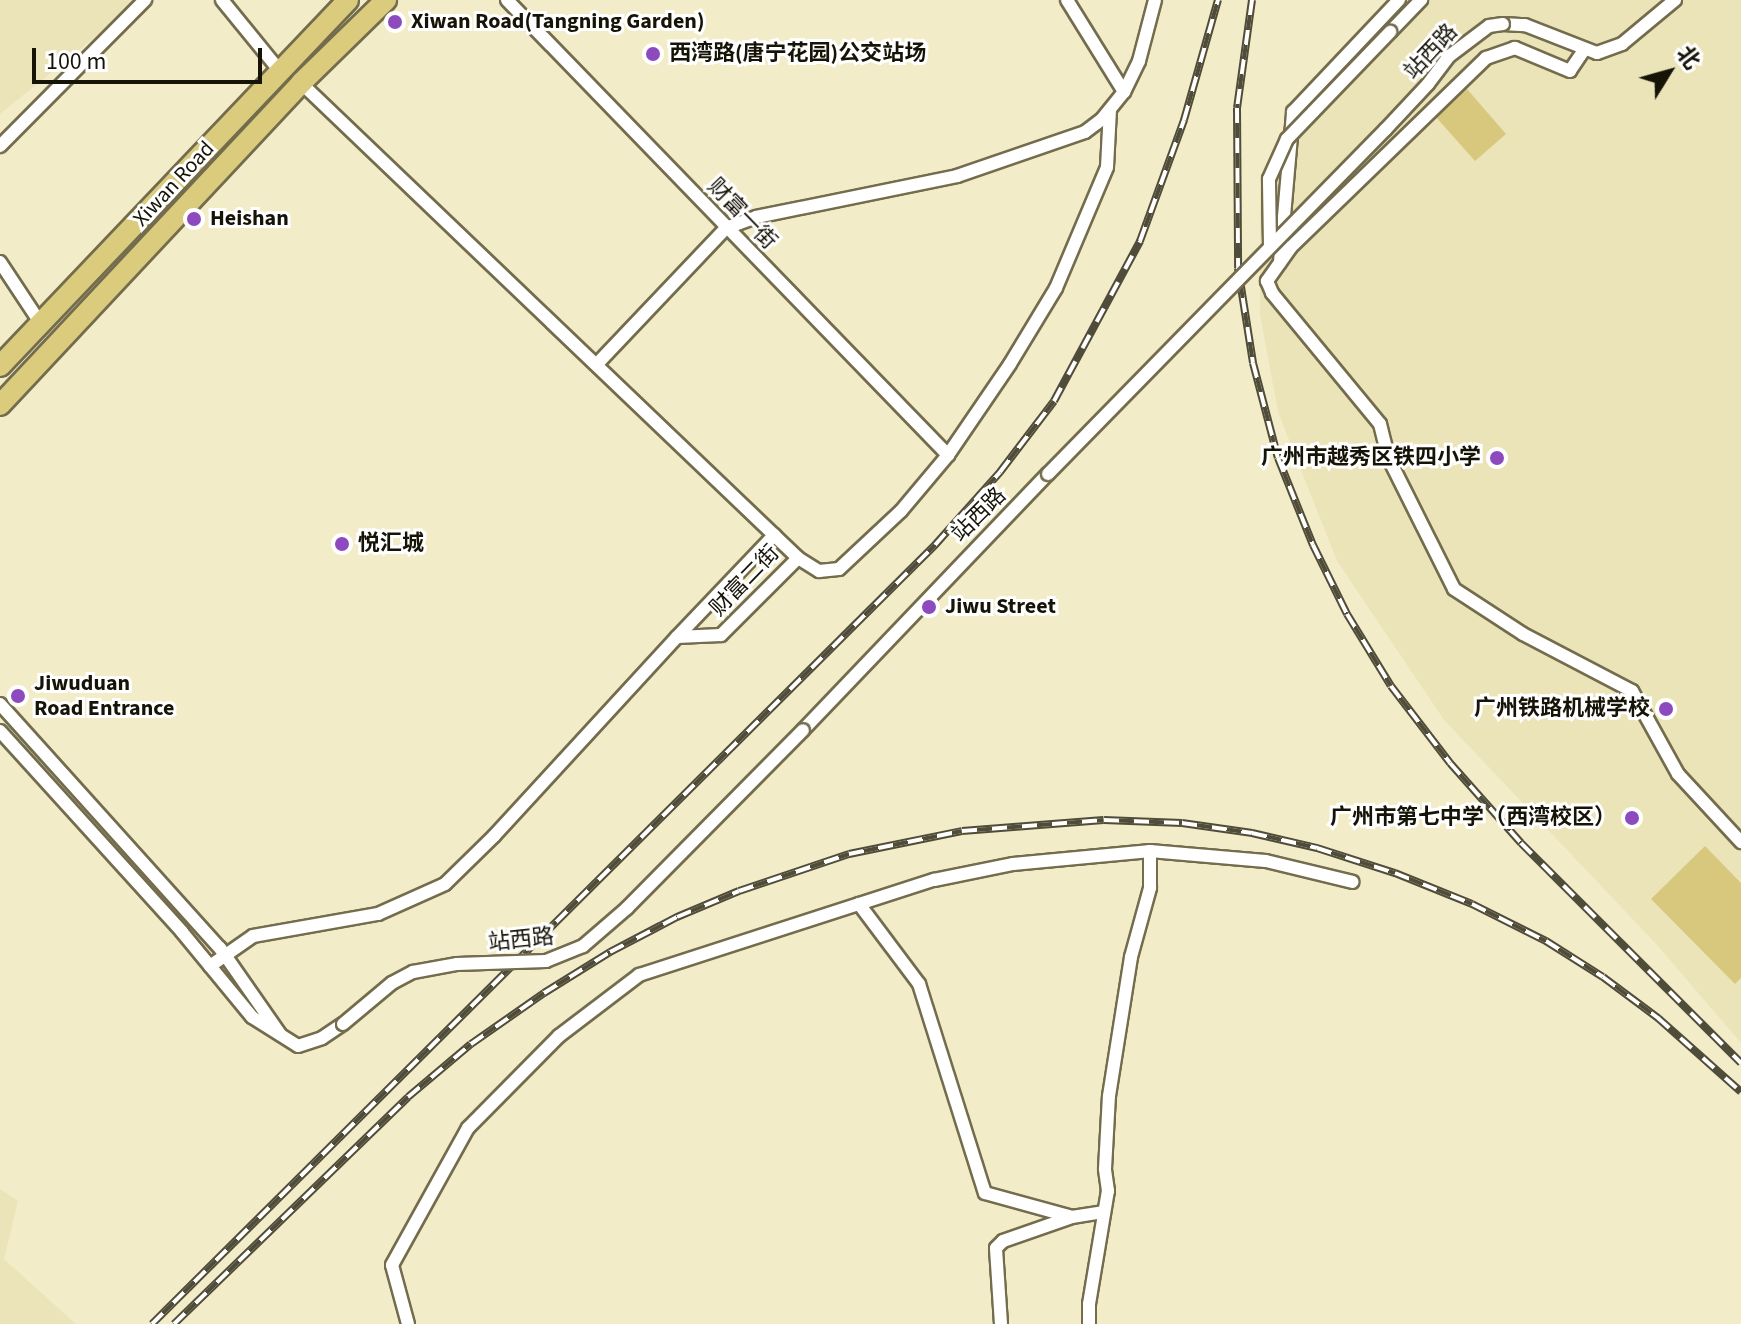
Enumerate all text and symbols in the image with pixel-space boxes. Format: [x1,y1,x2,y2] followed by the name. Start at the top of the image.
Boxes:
[411,9,704,35] place label: Xiwan Road(Tangning Garden)
[386,13,404,31] marker: Xiwan Road(Tangning Garden)
[1399,19,1463,85] street label: 站西路
[36,32,266,82] scale bar
[1629,32,1709,112] north arrow
[1669,39,1708,76] text: 北
[669,41,926,67] place label: 西湾路(唐宁花园)公交站场
[46,44,106,79] text: 100 m
[644,45,662,63] marker: 西湾路(唐宁花园)公交站场
[128,136,220,232] street label: Xiwan Road
[702,173,782,255] street label: 财富一街
[210,206,289,232] place label: Heishan
[185,210,203,228] marker: Heishan
[1261,445,1481,471] place label: 广州市越秀区铁四小学
[1488,449,1506,467] marker: 广州市越秀区铁四小学
[946,482,1012,548] street label: 站西路
[358,531,424,557] place label: 悦汇城
[333,535,351,553] marker: 悦汇城
[705,540,785,622] street label: 财富二街
[945,594,1056,620] place label: Jiwu Street
[920,598,938,616] marker: Jiwu Street
[34,670,174,722] place label: Jiwuduan Road Entrance
[9,687,27,705] marker: Jiwuduan Road Entrance
[1474,696,1650,722] place label: 广州铁路机械学校
[1657,700,1675,718] marker: 广州铁路机械学校
[1330,805,1616,831] place label: 广州市第七中学（西湾校区）
[1623,809,1641,827] marker: 广州市第七中学（西湾校区）
[487,923,555,957] street label: 站西路

